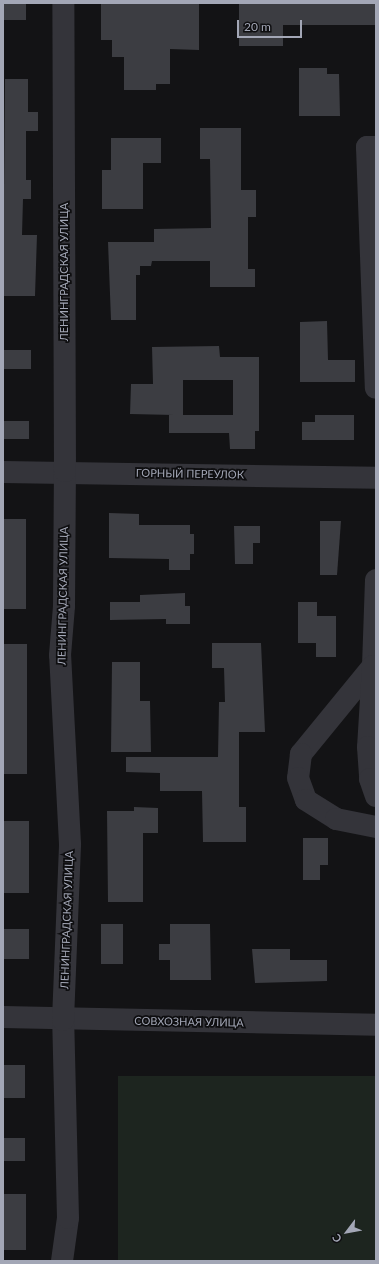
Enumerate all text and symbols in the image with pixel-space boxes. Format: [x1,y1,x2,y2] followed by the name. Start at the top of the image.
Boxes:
[239,12,304,38] scale bar
[244,19,271,34] text: 20 m
[57,203,71,341] street label: ЛЕНИНГРАДСКАЯ УЛИЦА
[136,466,244,482] street label: ГОРНЫЙ ПЕРЕУЛОК
[55,527,71,665] street label: ЛЕНИНГРАДСКАЯ УЛИЦА
[58,851,76,989] street label: ЛЕНИНГРАДСКАЯ УЛИЦА
[134,1014,244,1030] street label: СОВХОЗНАЯ УЛИЦА
[327,1212,367,1252] north arrow
[329,1232,344,1245] text: С

